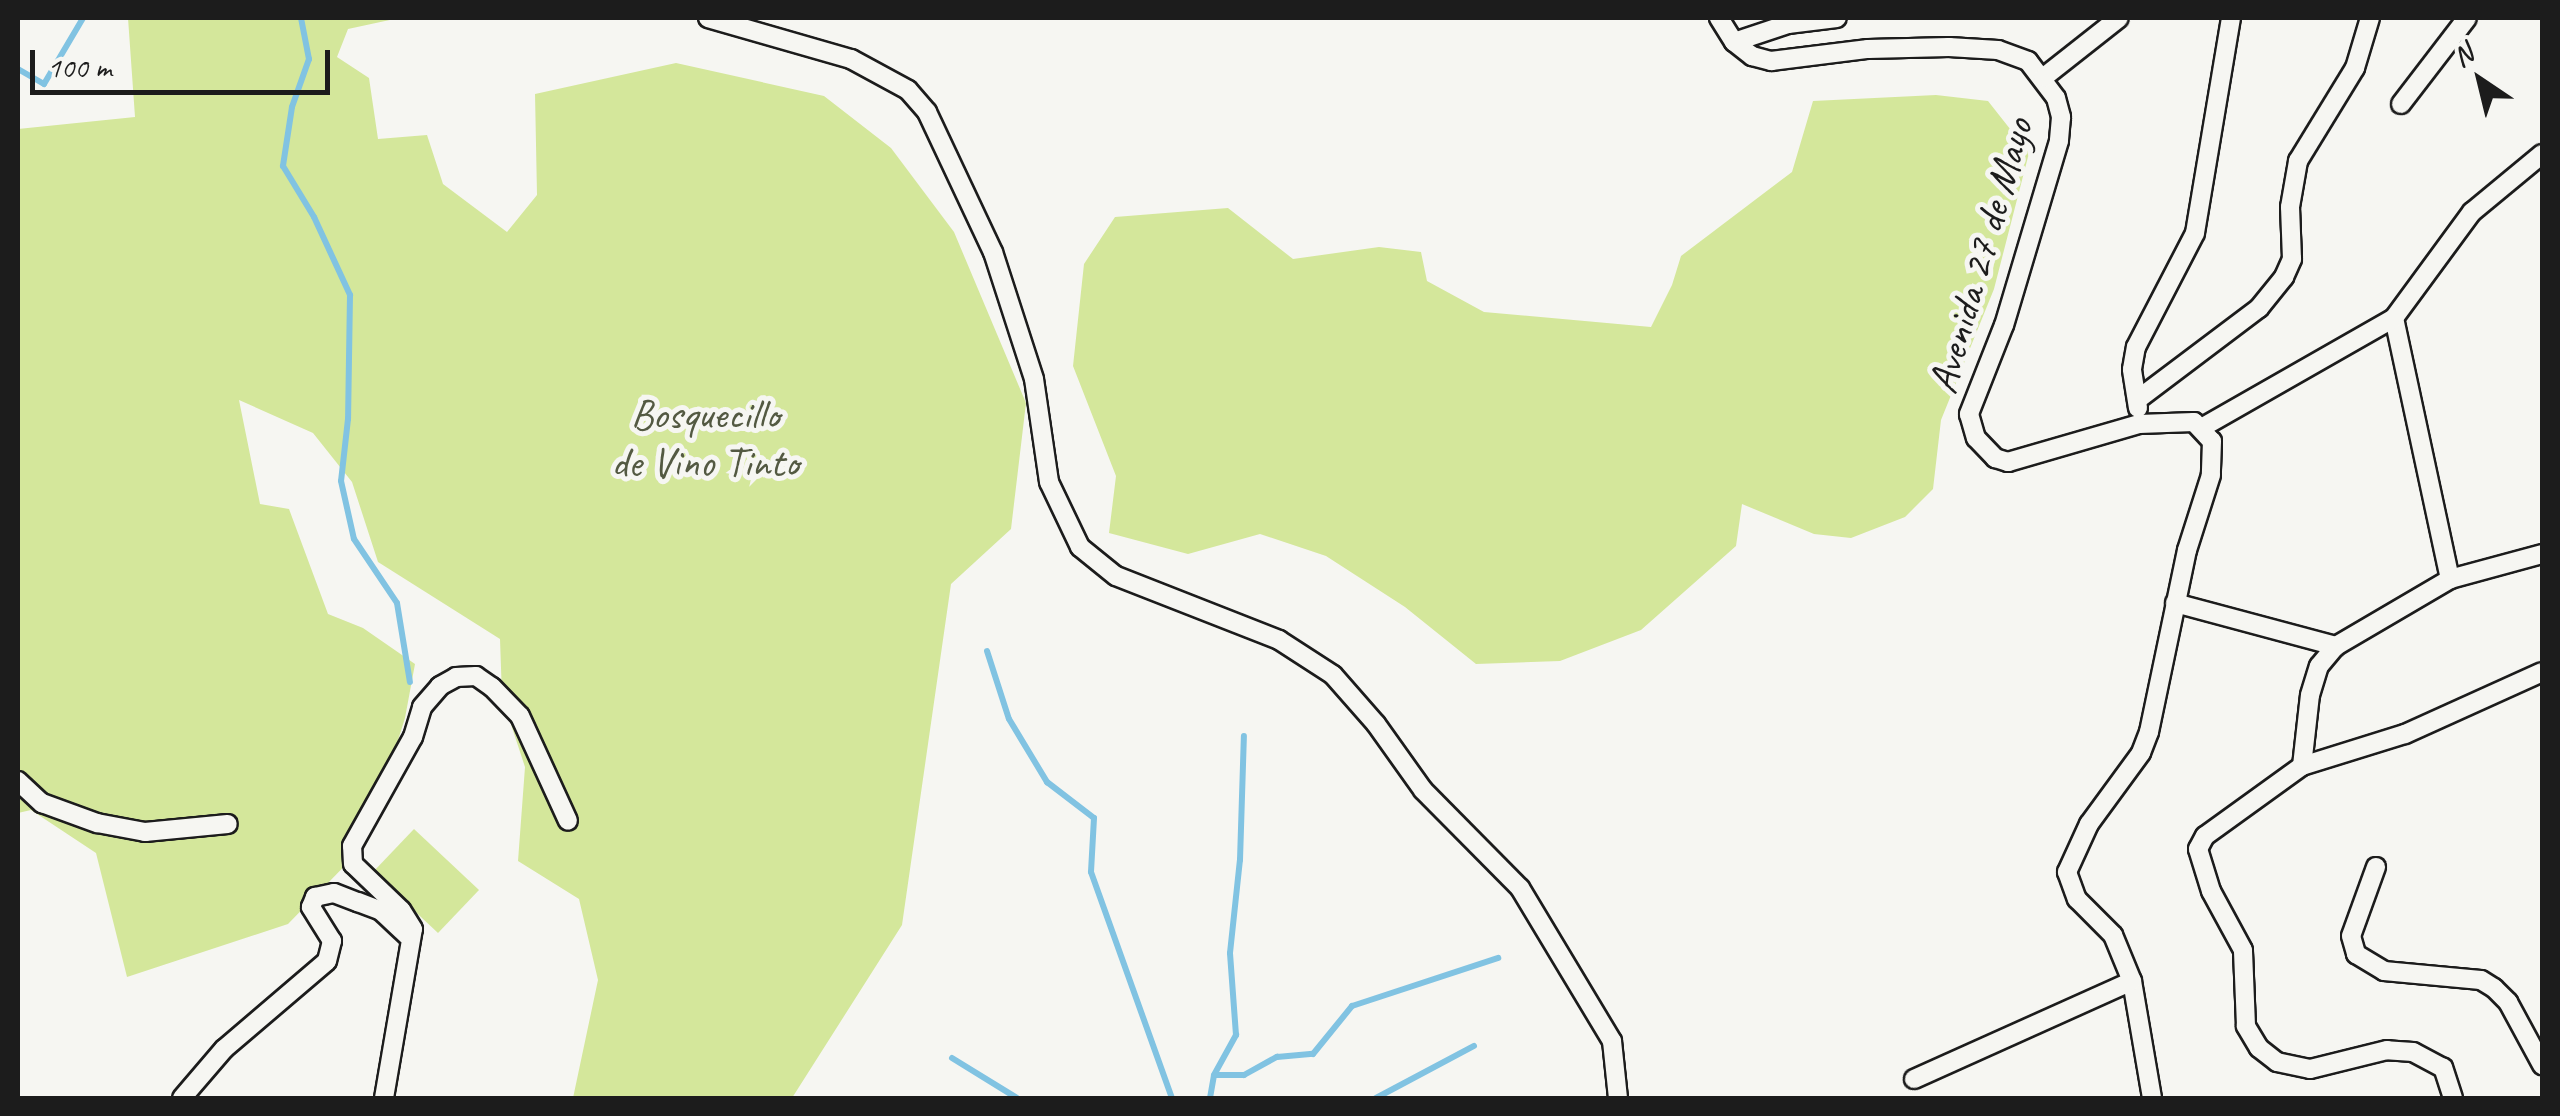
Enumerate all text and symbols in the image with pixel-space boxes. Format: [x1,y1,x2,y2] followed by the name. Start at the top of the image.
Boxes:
[35,30,335,92] scale bar
[2430,30,2530,130] north arrow
[2445,36,2480,74] text: N
[47,48,112,86] text: 100 m
[1918,112,2044,400] street label: Avenida 27 de Mayo
[611,390,799,488] park label: Bosquecillo de Vino Tinto

